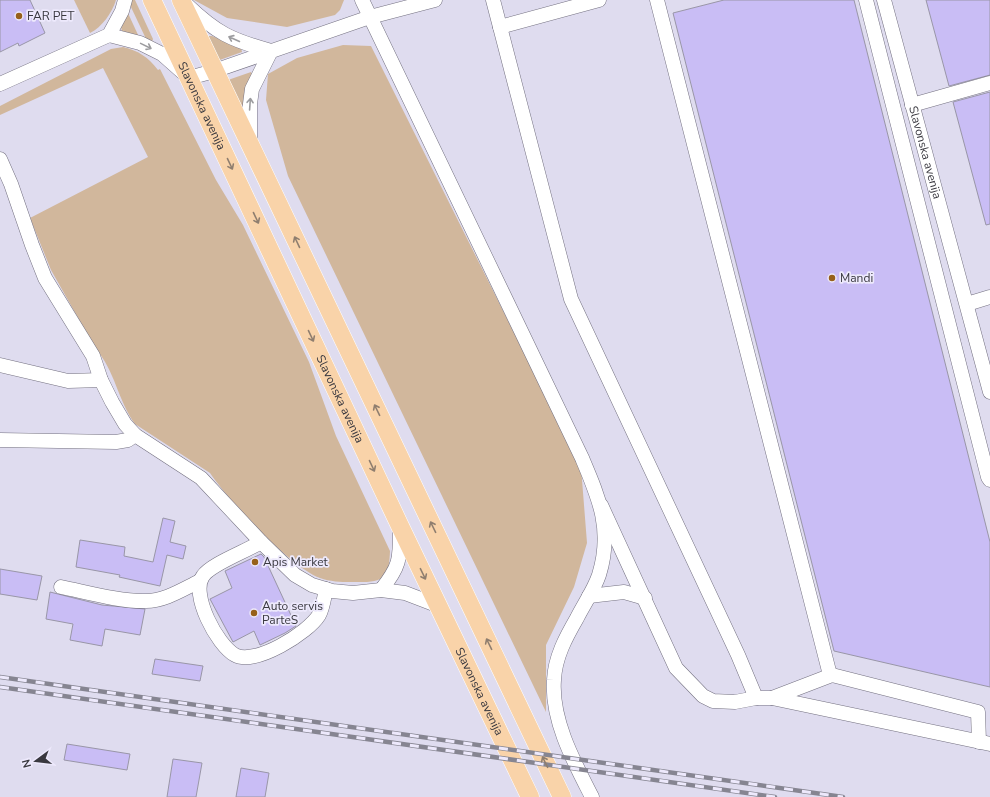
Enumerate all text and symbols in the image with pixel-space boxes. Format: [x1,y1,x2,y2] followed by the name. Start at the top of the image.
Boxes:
[27,8,75,24] place label: FAR PET
[14,11,24,21] marker: FAR PET
[229,35,241,42] one-way arrow
[140,43,152,50] one-way arrow
[174,59,230,153] street label: Slavonska avenija
[247,98,254,111] one-way arrow
[905,104,945,201] street label: Slavonska avenija
[227,157,234,169] one-way arrow
[253,212,260,224] one-way arrow
[293,237,300,249] one-way arrow
[840,270,873,286] place label: Mandi
[827,273,837,283] marker: Mandi
[308,330,315,342] one-way arrow
[312,352,368,446] street label: Slavonska avenija
[373,404,380,416] one-way arrow
[369,460,376,472] one-way arrow
[429,521,436,533] one-way arrow
[263,554,329,570] place label: Apis Market
[250,557,260,567] marker: Apis Market
[420,567,427,579] one-way arrow
[262,598,323,628] place label: Auto servis ParteS
[249,608,259,618] marker: Auto servis ParteS
[485,639,492,651] one-way arrow
[451,645,507,738] street label: Slavonska avenija
[16,741,56,781] north arrow
[541,756,548,768] one-way arrow
[19,758,35,769] text: N

